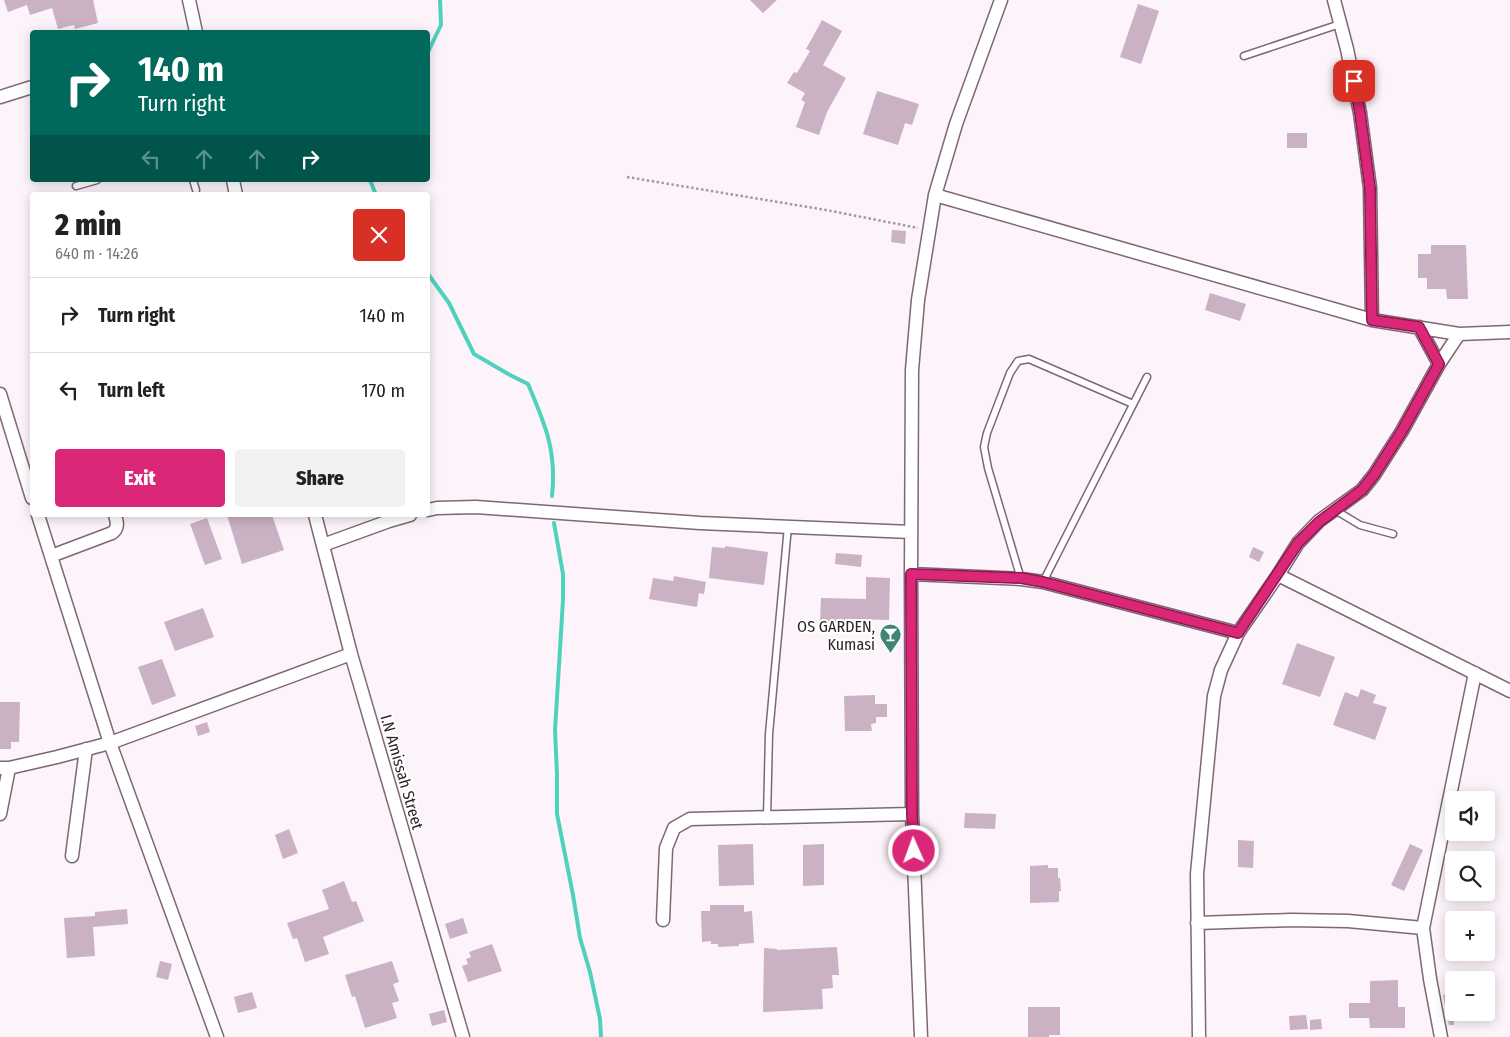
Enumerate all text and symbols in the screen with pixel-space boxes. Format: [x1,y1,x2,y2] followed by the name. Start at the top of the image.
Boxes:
[138,48,224,90] text: 140 m
[55,50,120,115] icon: right
[1333,60,1375,102] pin
[1340,67,1368,95] icon: arrive
[138,90,226,117] text: Turn right
[137,145,165,173] icon: left
[190,145,218,173] icon: ahead
[243,145,271,173] icon: ahead
[296,145,324,173] icon: right
[55,207,121,243] text: 2 min
[353,209,405,261] button: close
[55,244,138,263] text: 640 m · 14:26
[55,301,83,329] icon: right
[98,304,175,327] text: Turn right
[359,304,405,327] text: 140 m
[55,376,83,404] icon: left
[98,379,165,402] text: Turn left
[361,379,405,402] text: 170 m
[55,449,225,507] button: Exit
[235,449,405,507] button: Share
[797,617,875,654] place label: OS GARDEN, Kumasi
[879,623,903,654] bar icon: OS GARDEN, Kumasi
[377,712,428,832] street label: I.N Amissah Street
[1445,791,1495,1021] map controls
[1445,791,1495,841] button: sound
[887,824,939,876] position arrow
[1445,851,1495,901] button: search
[1445,911,1495,961] button: +
[1445,971,1495,1021] button: −

